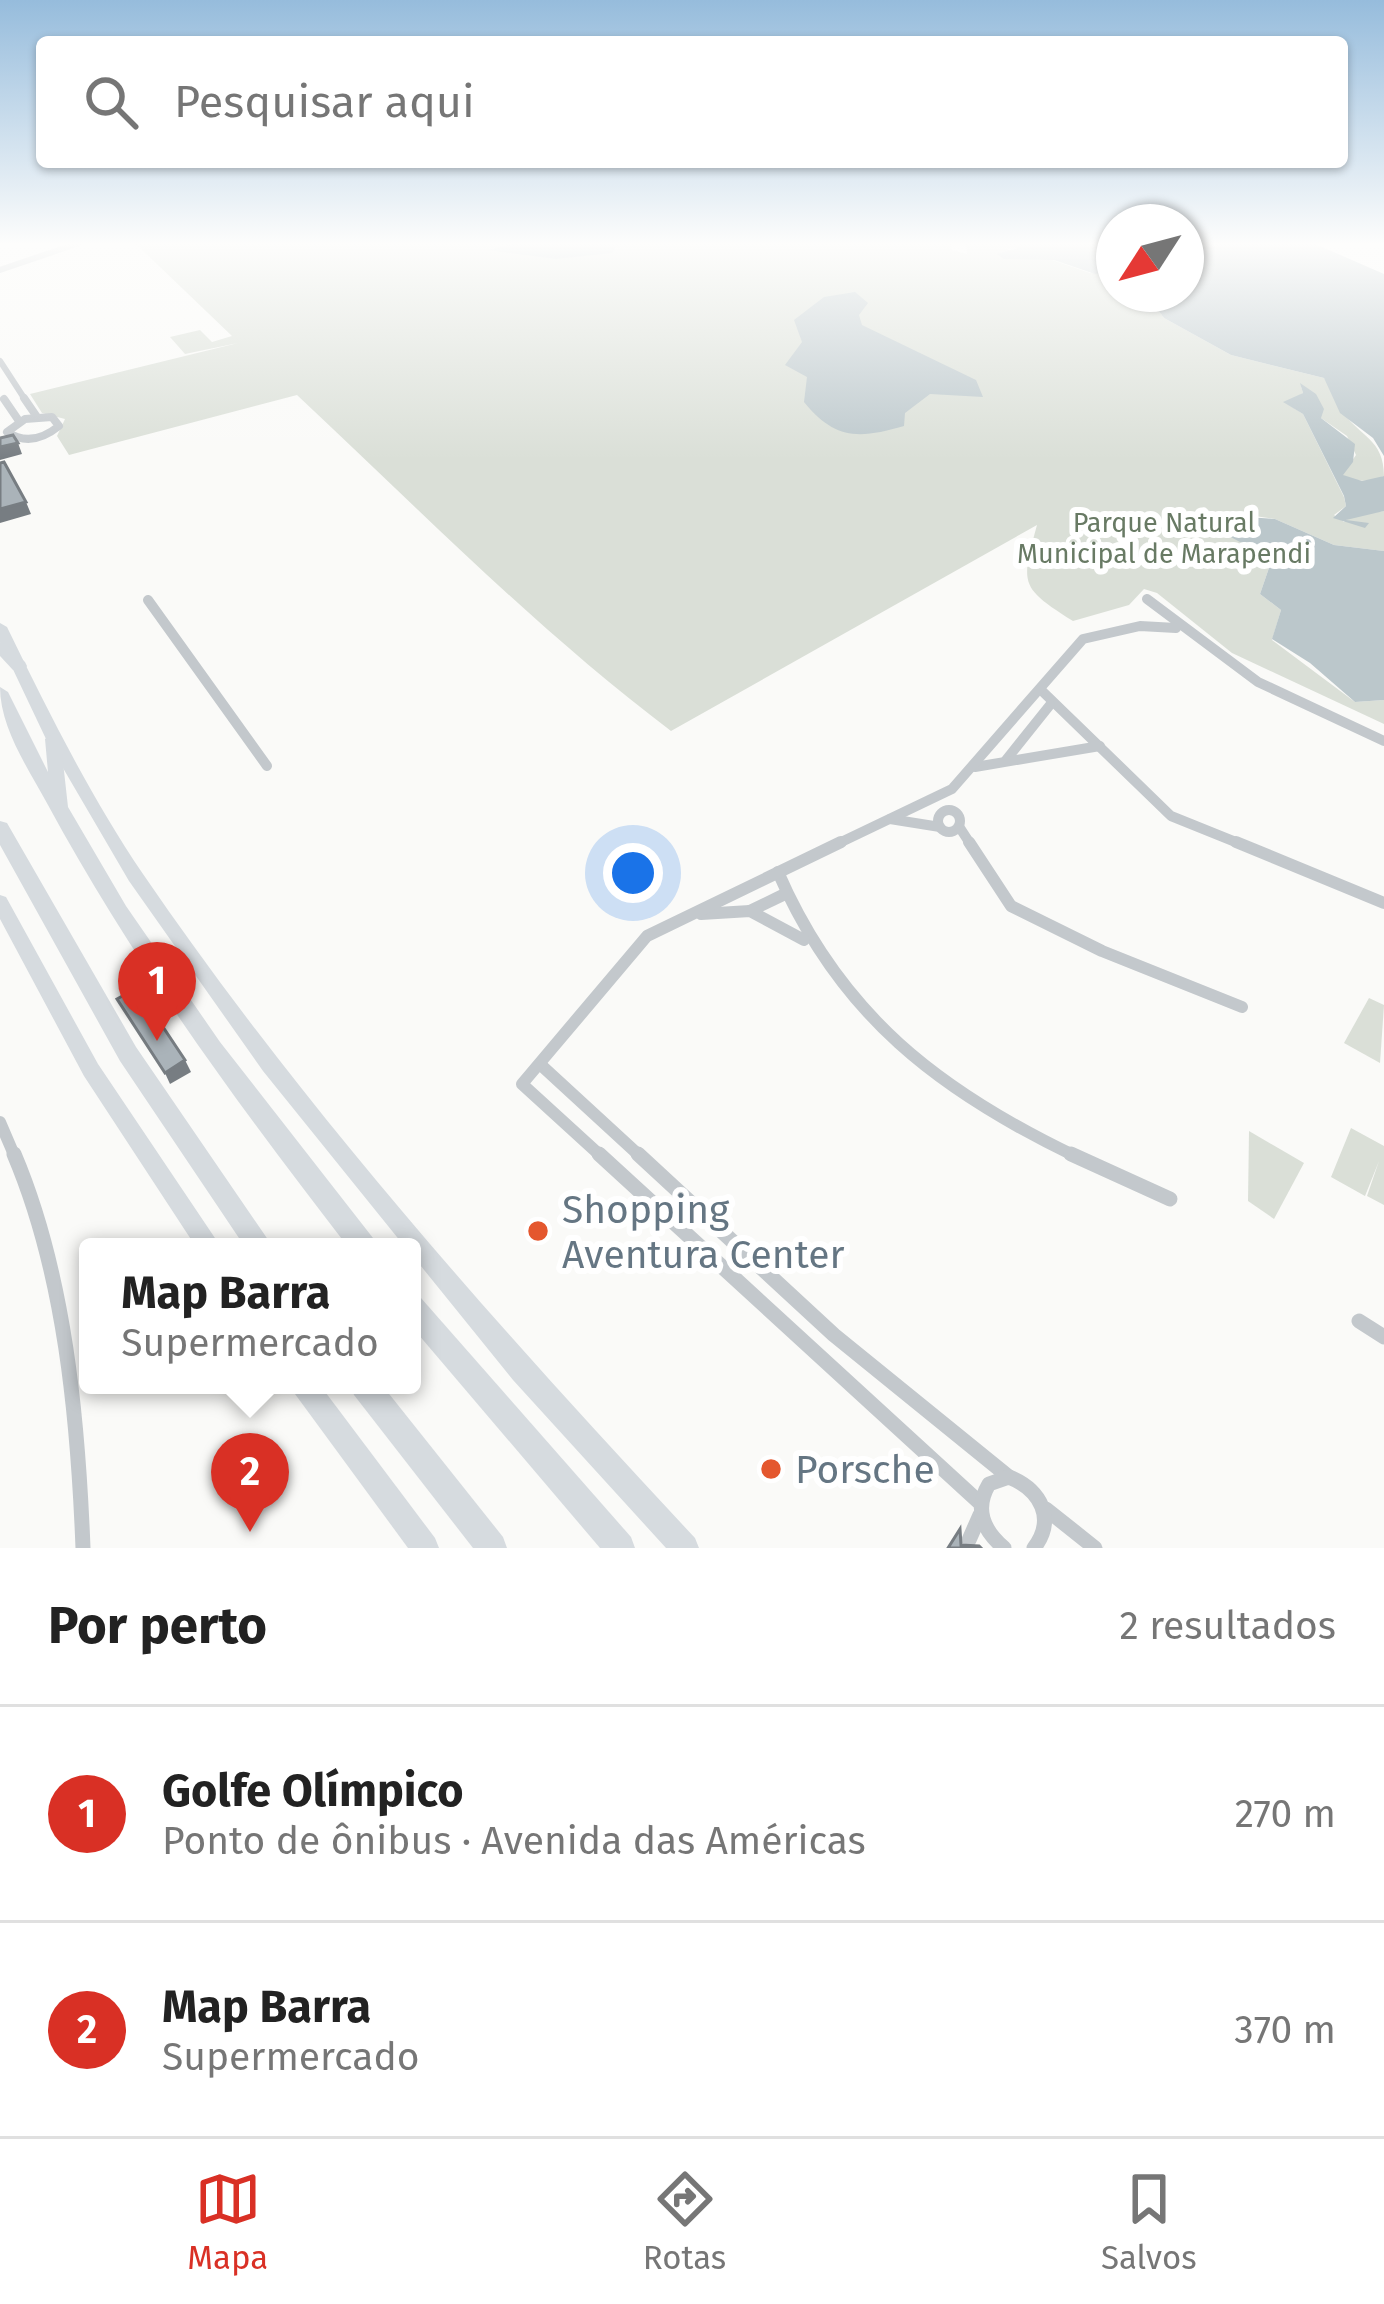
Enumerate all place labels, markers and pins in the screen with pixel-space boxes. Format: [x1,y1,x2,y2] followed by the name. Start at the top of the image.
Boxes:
[118,942,196,1041] pin: 1
[562,1187,844,1278] place label: Shopping Aventura Center
[525,1218,551,1244] marker: Shopping Aventura Center
[211,1433,289,1532] pin: 2
[795,1447,935,1493] place label: Porsche
[758,1456,784,1482] marker: Porsche

